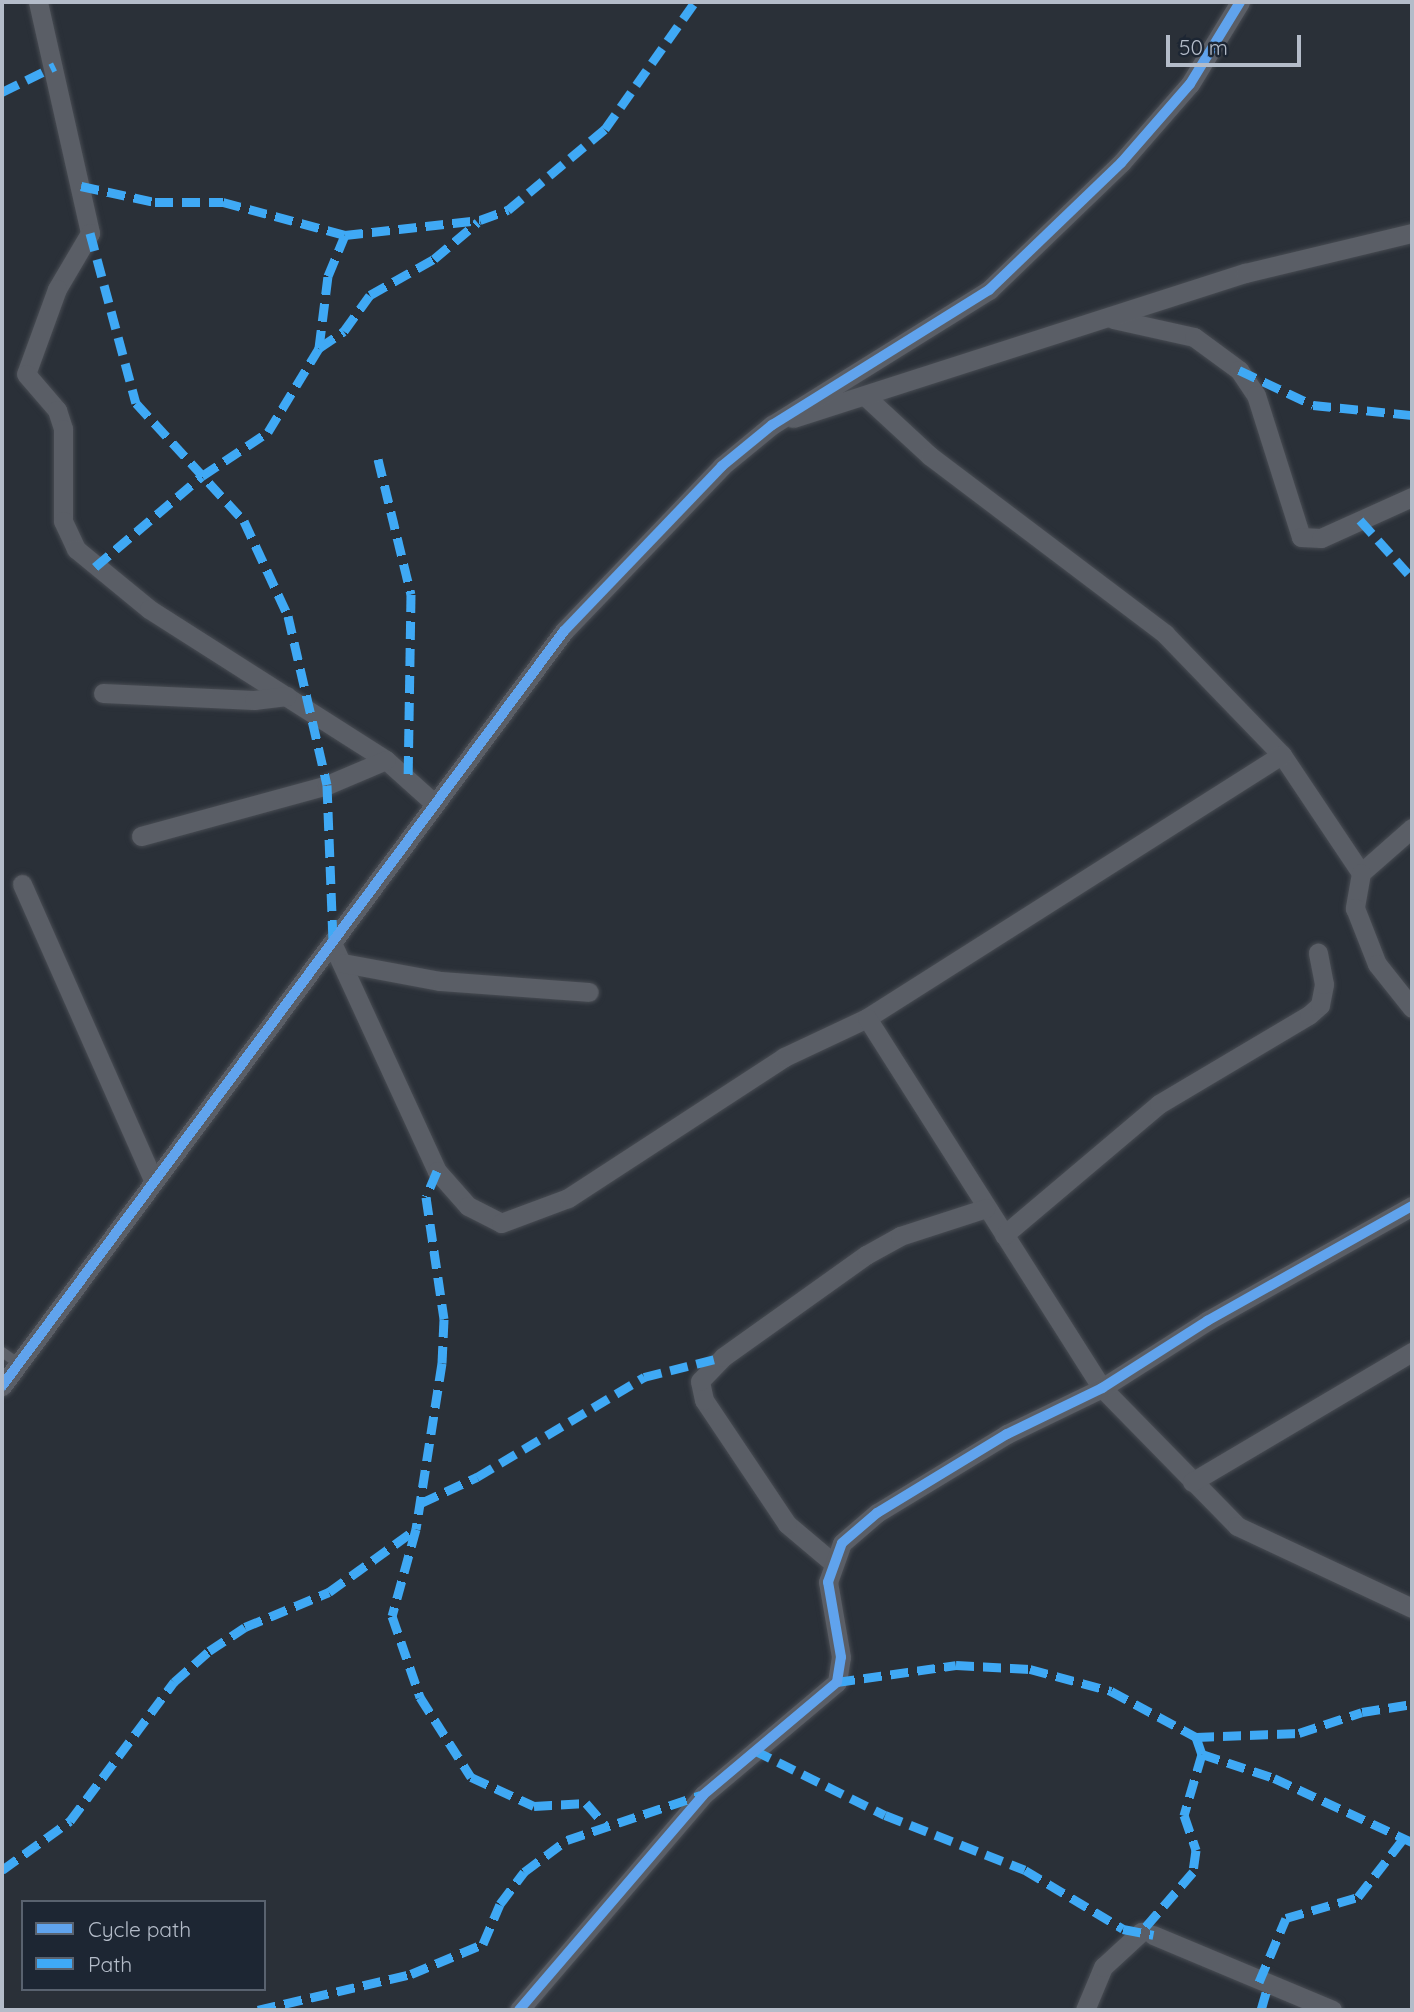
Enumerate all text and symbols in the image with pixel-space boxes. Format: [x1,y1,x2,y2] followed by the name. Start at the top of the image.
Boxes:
[1169,21,1304,65] scale bar
[1179,34,1228,60] text: 50 m
[21,1900,266,1991] legend
[88,1916,191,1942] text: Cycle path
[88,1951,132,1977] text: Path

